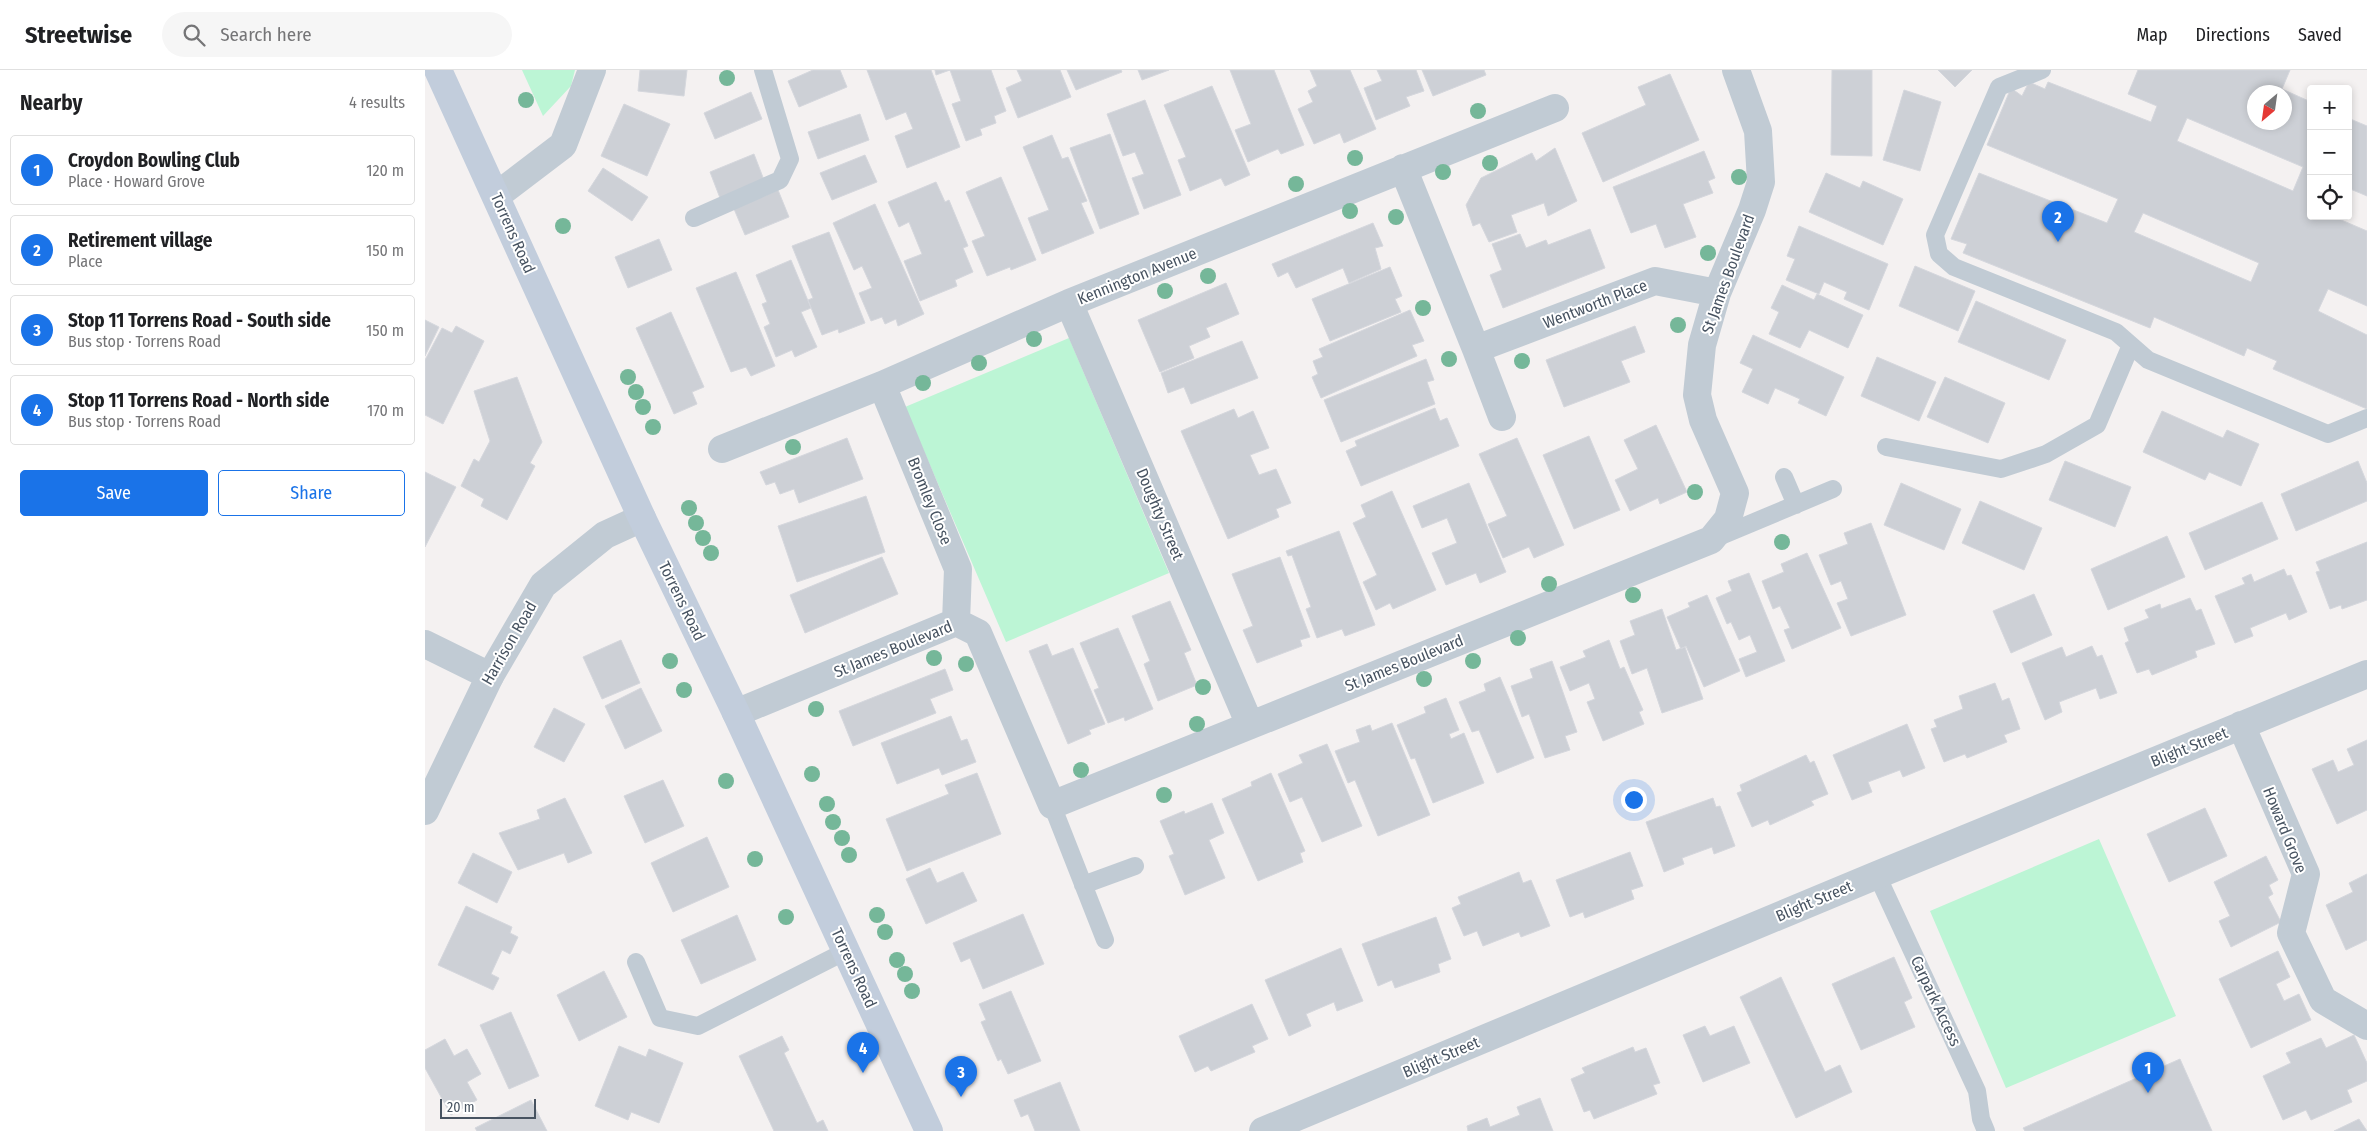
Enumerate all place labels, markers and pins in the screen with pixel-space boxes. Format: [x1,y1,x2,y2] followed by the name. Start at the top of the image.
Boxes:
[2042,201,2074,242] pin: 2
[847,1032,879,1073] pin: 4
[2132,1052,2164,1093] pin: 1
[945,1056,977,1097] pin: 3

